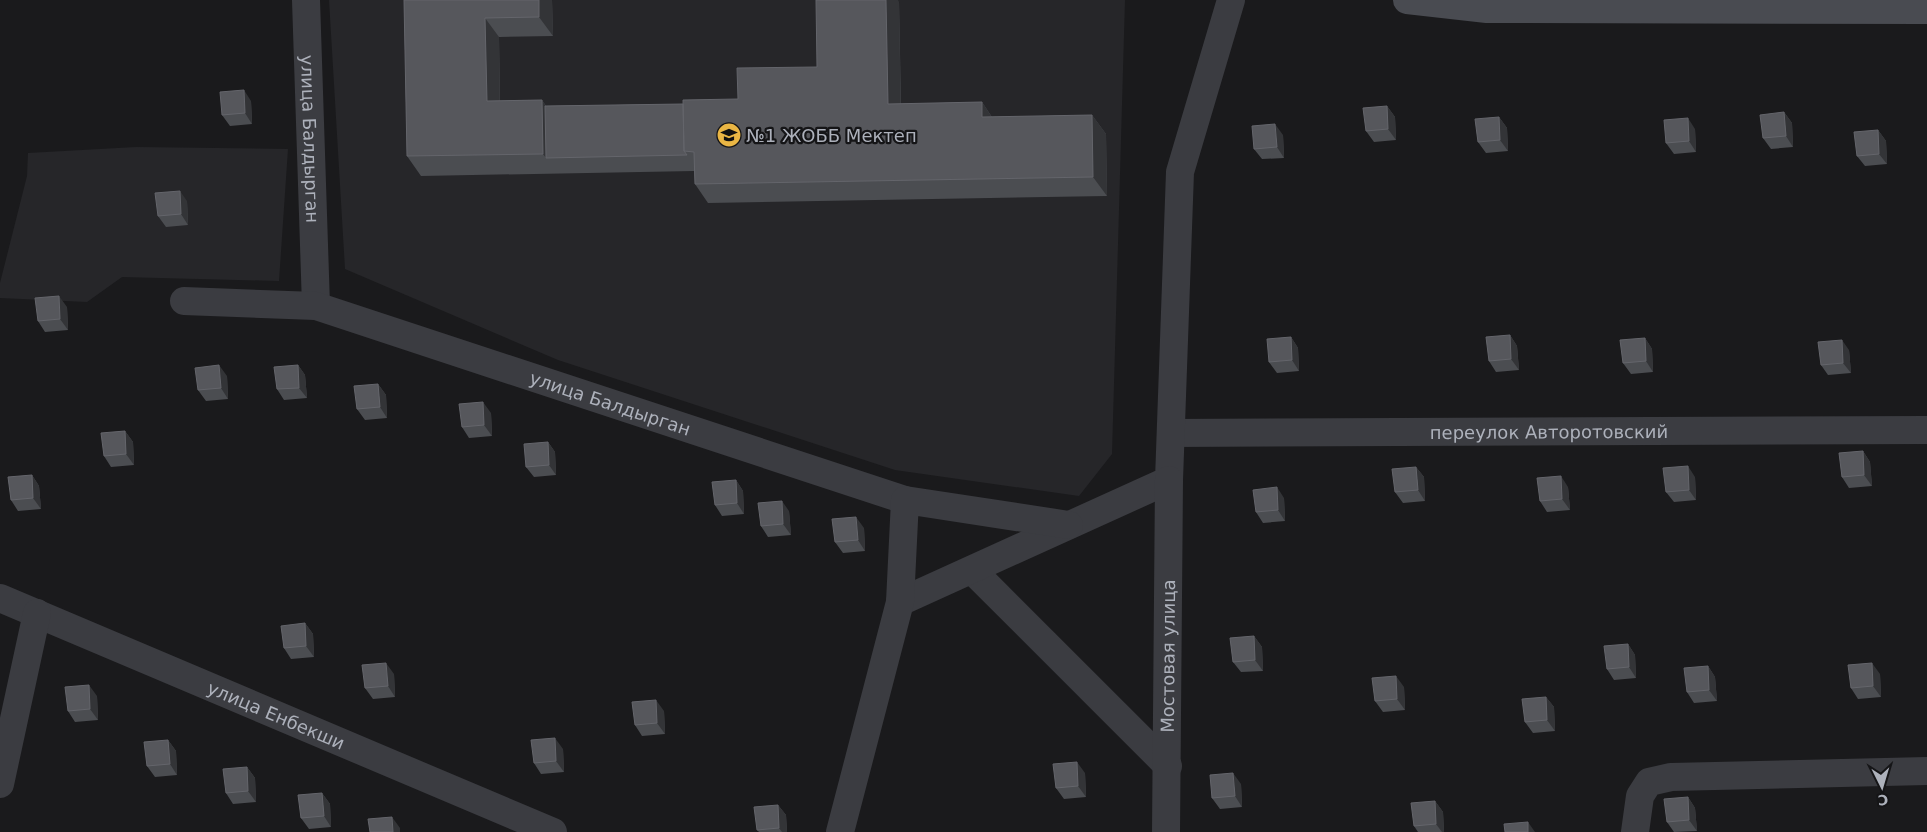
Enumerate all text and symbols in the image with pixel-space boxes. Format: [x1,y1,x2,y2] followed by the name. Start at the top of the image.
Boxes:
[297,55,324,223] street label: улица Балдырган
[716,122,742,148] school or university icon: №1 ЖОББ Мектеп
[746,125,917,146] place label: №1 ЖОББ Мектеп
[527,367,694,439] street label: улица Балдырган
[1430,421,1668,442] street label: переулок Авторотовский
[1156,579,1179,733] street label: Мостовая улица
[204,677,348,753] street label: улица Енбекши
[1857,762,1907,812] north arrow
[1877,792,1889,808] text: С

